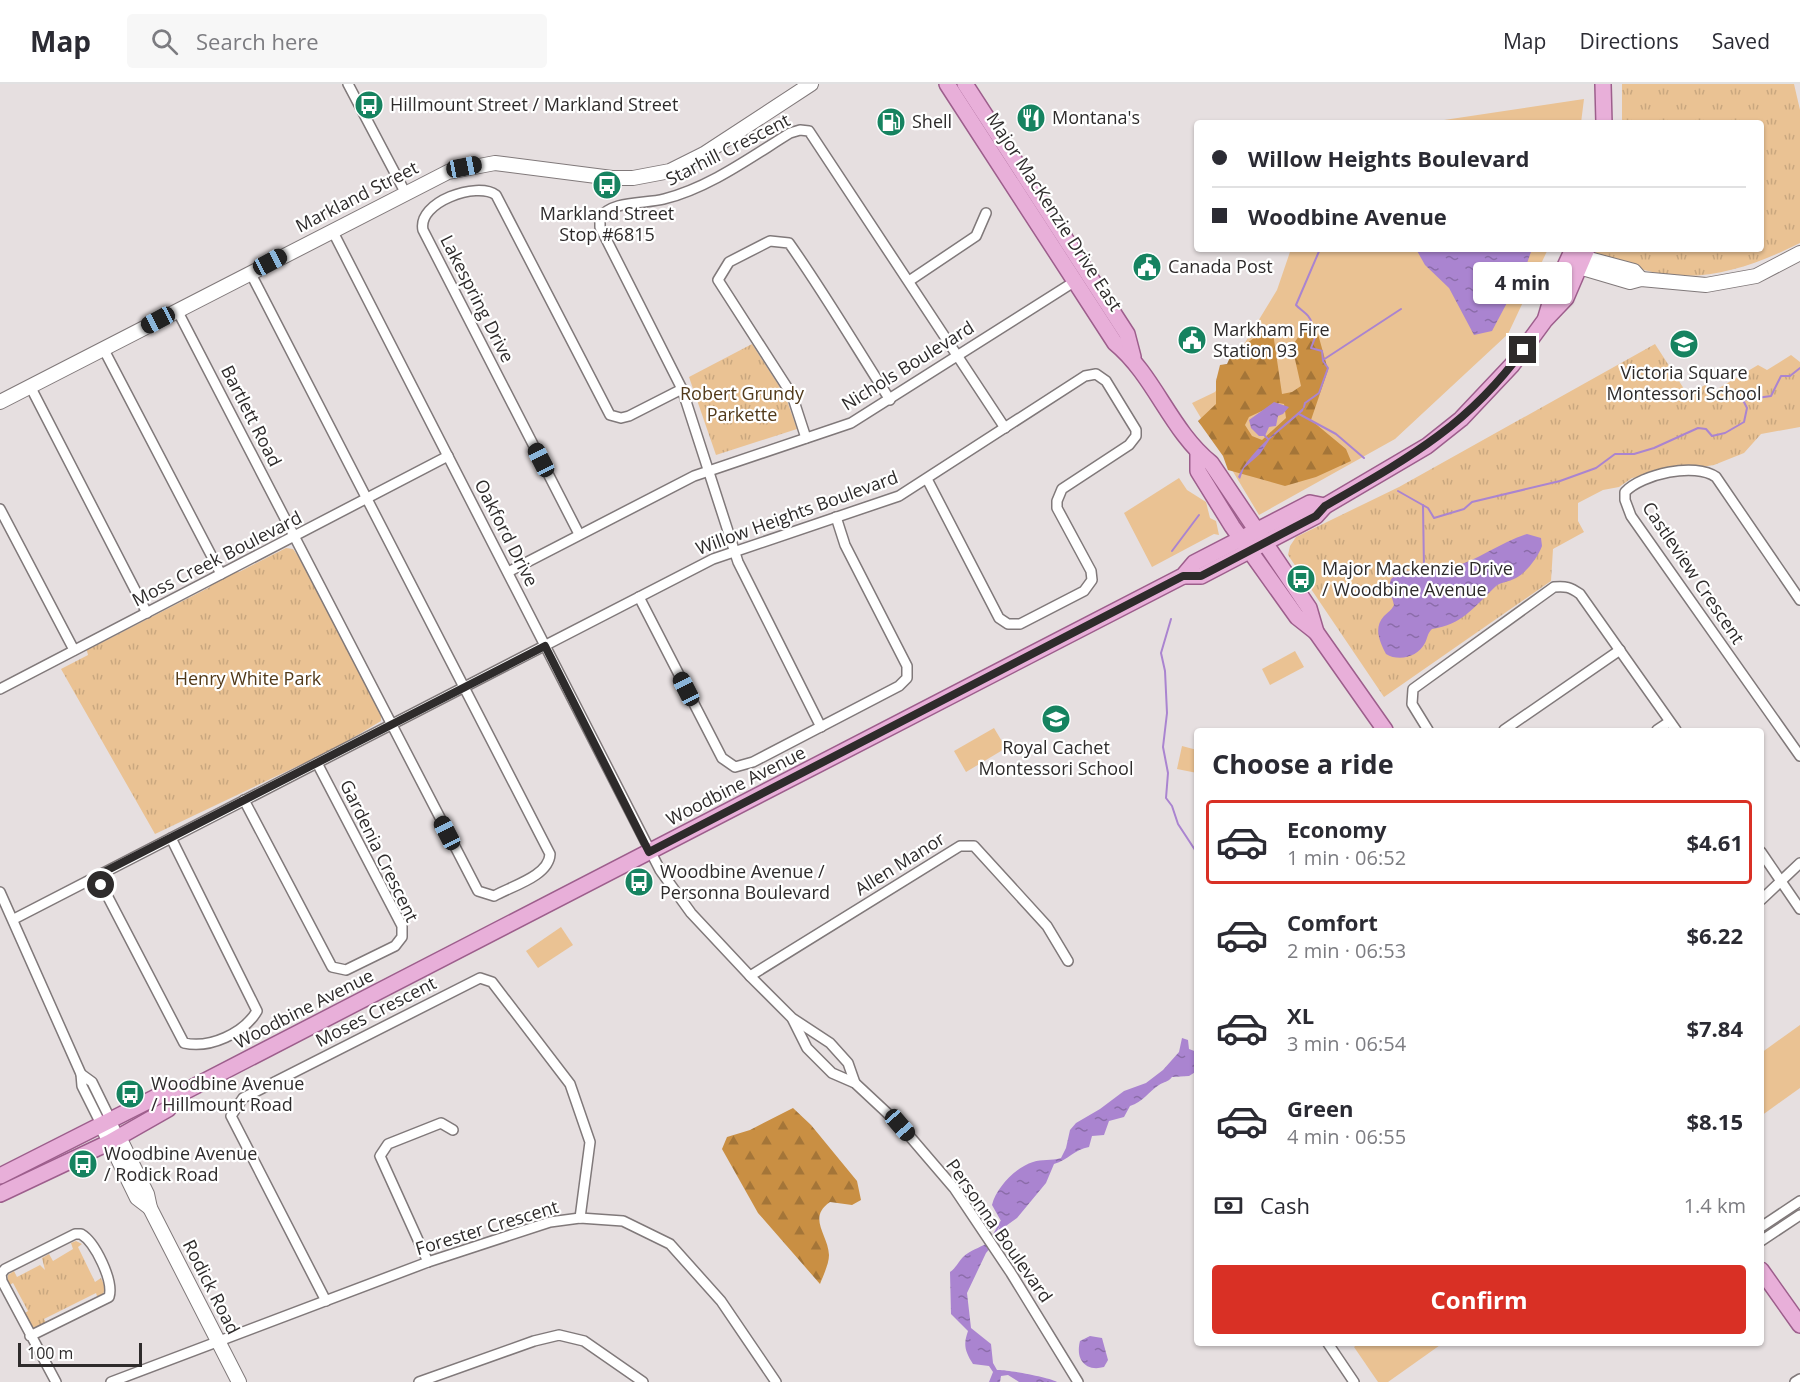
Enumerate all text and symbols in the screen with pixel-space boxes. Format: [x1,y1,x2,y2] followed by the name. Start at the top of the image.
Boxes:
[127,14,547,68] search box
[30,22,91,60] text: Map
[148,25,181,58] icon: search
[196,26,319,56] text: Search here
[1503,27,1546,55] text: Map
[1579,27,1679,55] text: Directions
[1712,27,1770,55] text: Saved
[353,89,385,121] bus stop icon: Hillmount Street / Markland Street
[390,92,678,116] place label: Hillmount Street / Markland Street
[1015,102,1047,134] restaurant icon: Montana's
[1052,105,1140,129] place label: Montana's
[875,106,907,138] fuel station icon: Shell
[661,107,794,191] street label: Starhill Crescent
[982,108,1128,315] street label: Major MacKenzie Drive East
[912,109,952,133] place label: Shell
[1248,143,1530,173] text: Willow Heights Boulevard
[291,155,422,237] street label: Markland Street
[445,155,483,179] car
[591,169,623,201] bus stop icon: Markland Street Stop #6815
[540,201,674,246] place label: Markland Street Stop #6815
[1248,201,1447,231] text: Woodbine Avenue
[435,231,520,366] street label: Lakespring Drive
[250,246,290,278] car
[1131,251,1163,283] public building icon: Canada Post
[1168,254,1273,278] place label: Canada Post
[1474,263,1573,305] callout: 4 min
[1495,269,1550,296] text: 4 min
[138,304,178,336] car
[837,315,978,416] street label: Nichols Boulevard
[1213,317,1330,362] place label: Markham Fire Station 93
[1176,324,1208,356] public building icon: Markham Fire Station 93
[1668,328,1700,360] school or university icon: Victoria Square Montessori School
[1509,336,1536,363] route end
[1607,360,1761,405] place label: Victoria Square Montessori School
[216,361,288,470] street label: Bartlett Road
[680,381,805,426] park label: Robert Grundy Parkette
[525,440,557,480] car
[692,464,901,560] street label: Willow Heights Boulevard
[470,475,544,590] street label: Oakford Drive
[1637,497,1750,648] street label: Castleview Crescent
[128,505,305,611] street label: Moss Creek Boulevard
[1322,556,1513,601] place label: Major Mackenzie Drive / Woodbine Avenue
[1285,563,1317,595] bus stop icon: Major Mackenzie Drive / Woodbine Avenue
[175,666,322,690] park label: Henry White Park
[670,669,702,709] car
[1040,703,1072,735] school or university icon: Royal Cachet Montessori School
[979,735,1133,780] place label: Royal Cachet Montessori School
[662,740,809,831] street label: Woodbine Avenue
[1212,745,1394,782] text: Choose a ride
[335,775,425,926] street label: Gardenia Crescent
[431,813,463,853] car
[1287,814,1386,844] text: Economy
[1215,815,1269,869] icon: car
[850,826,949,900] street label: Allen Manor
[1686,827,1743,857] text: $4.61
[1287,844,1406,871] text: 1 min · 06:52
[660,859,830,904] place label: Woodbine Avenue / Personna Boulevard
[623,866,655,898] bus stop icon: Woodbine Avenue / Personna Boulevard
[87,871,114,898] route start
[1287,907,1378,937] text: Comfort
[1215,908,1269,962] icon: car
[1686,920,1743,950] text: $6.22
[1287,937,1406,964] text: 2 min · 06:53
[230,963,377,1054] street label: Woodbine Avenue
[311,970,440,1052] street label: Moses Crescent
[1287,1000,1314,1030] text: XL
[1215,1001,1269,1055] icon: car
[1686,1013,1743,1043] text: $7.84
[1287,1030,1406,1057] text: 3 min · 06:54
[151,1071,304,1116] place label: Woodbine Avenue / Hillmount Road
[114,1078,146,1110] bus stop icon: Woodbine Avenue / Hillmount Road
[1287,1093,1353,1123] text: Green
[1215,1094,1269,1148] icon: car
[881,1106,919,1144] car
[1686,1106,1743,1136] text: $8.15
[1287,1123,1406,1150] text: 4 min · 06:55
[104,1141,257,1186] place label: Woodbine Avenue / Rodick Road
[67,1148,99,1180] bus stop icon: Woodbine Avenue / Rodick Road
[941,1154,1058,1307] street label: Personna Boulevard
[1212,1189,1245,1222] icon: cash
[1260,1190,1310,1220] text: Cash
[1684,1192,1746,1219] text: 1.4 km
[412,1194,561,1260] street label: Forester Crescent
[178,1235,246,1338] street label: Rodick Road
[1212,1265,1746,1334] button: Confirm
[18,1340,142,1368] scale bar
[27,1342,73,1364] text: 100 m

